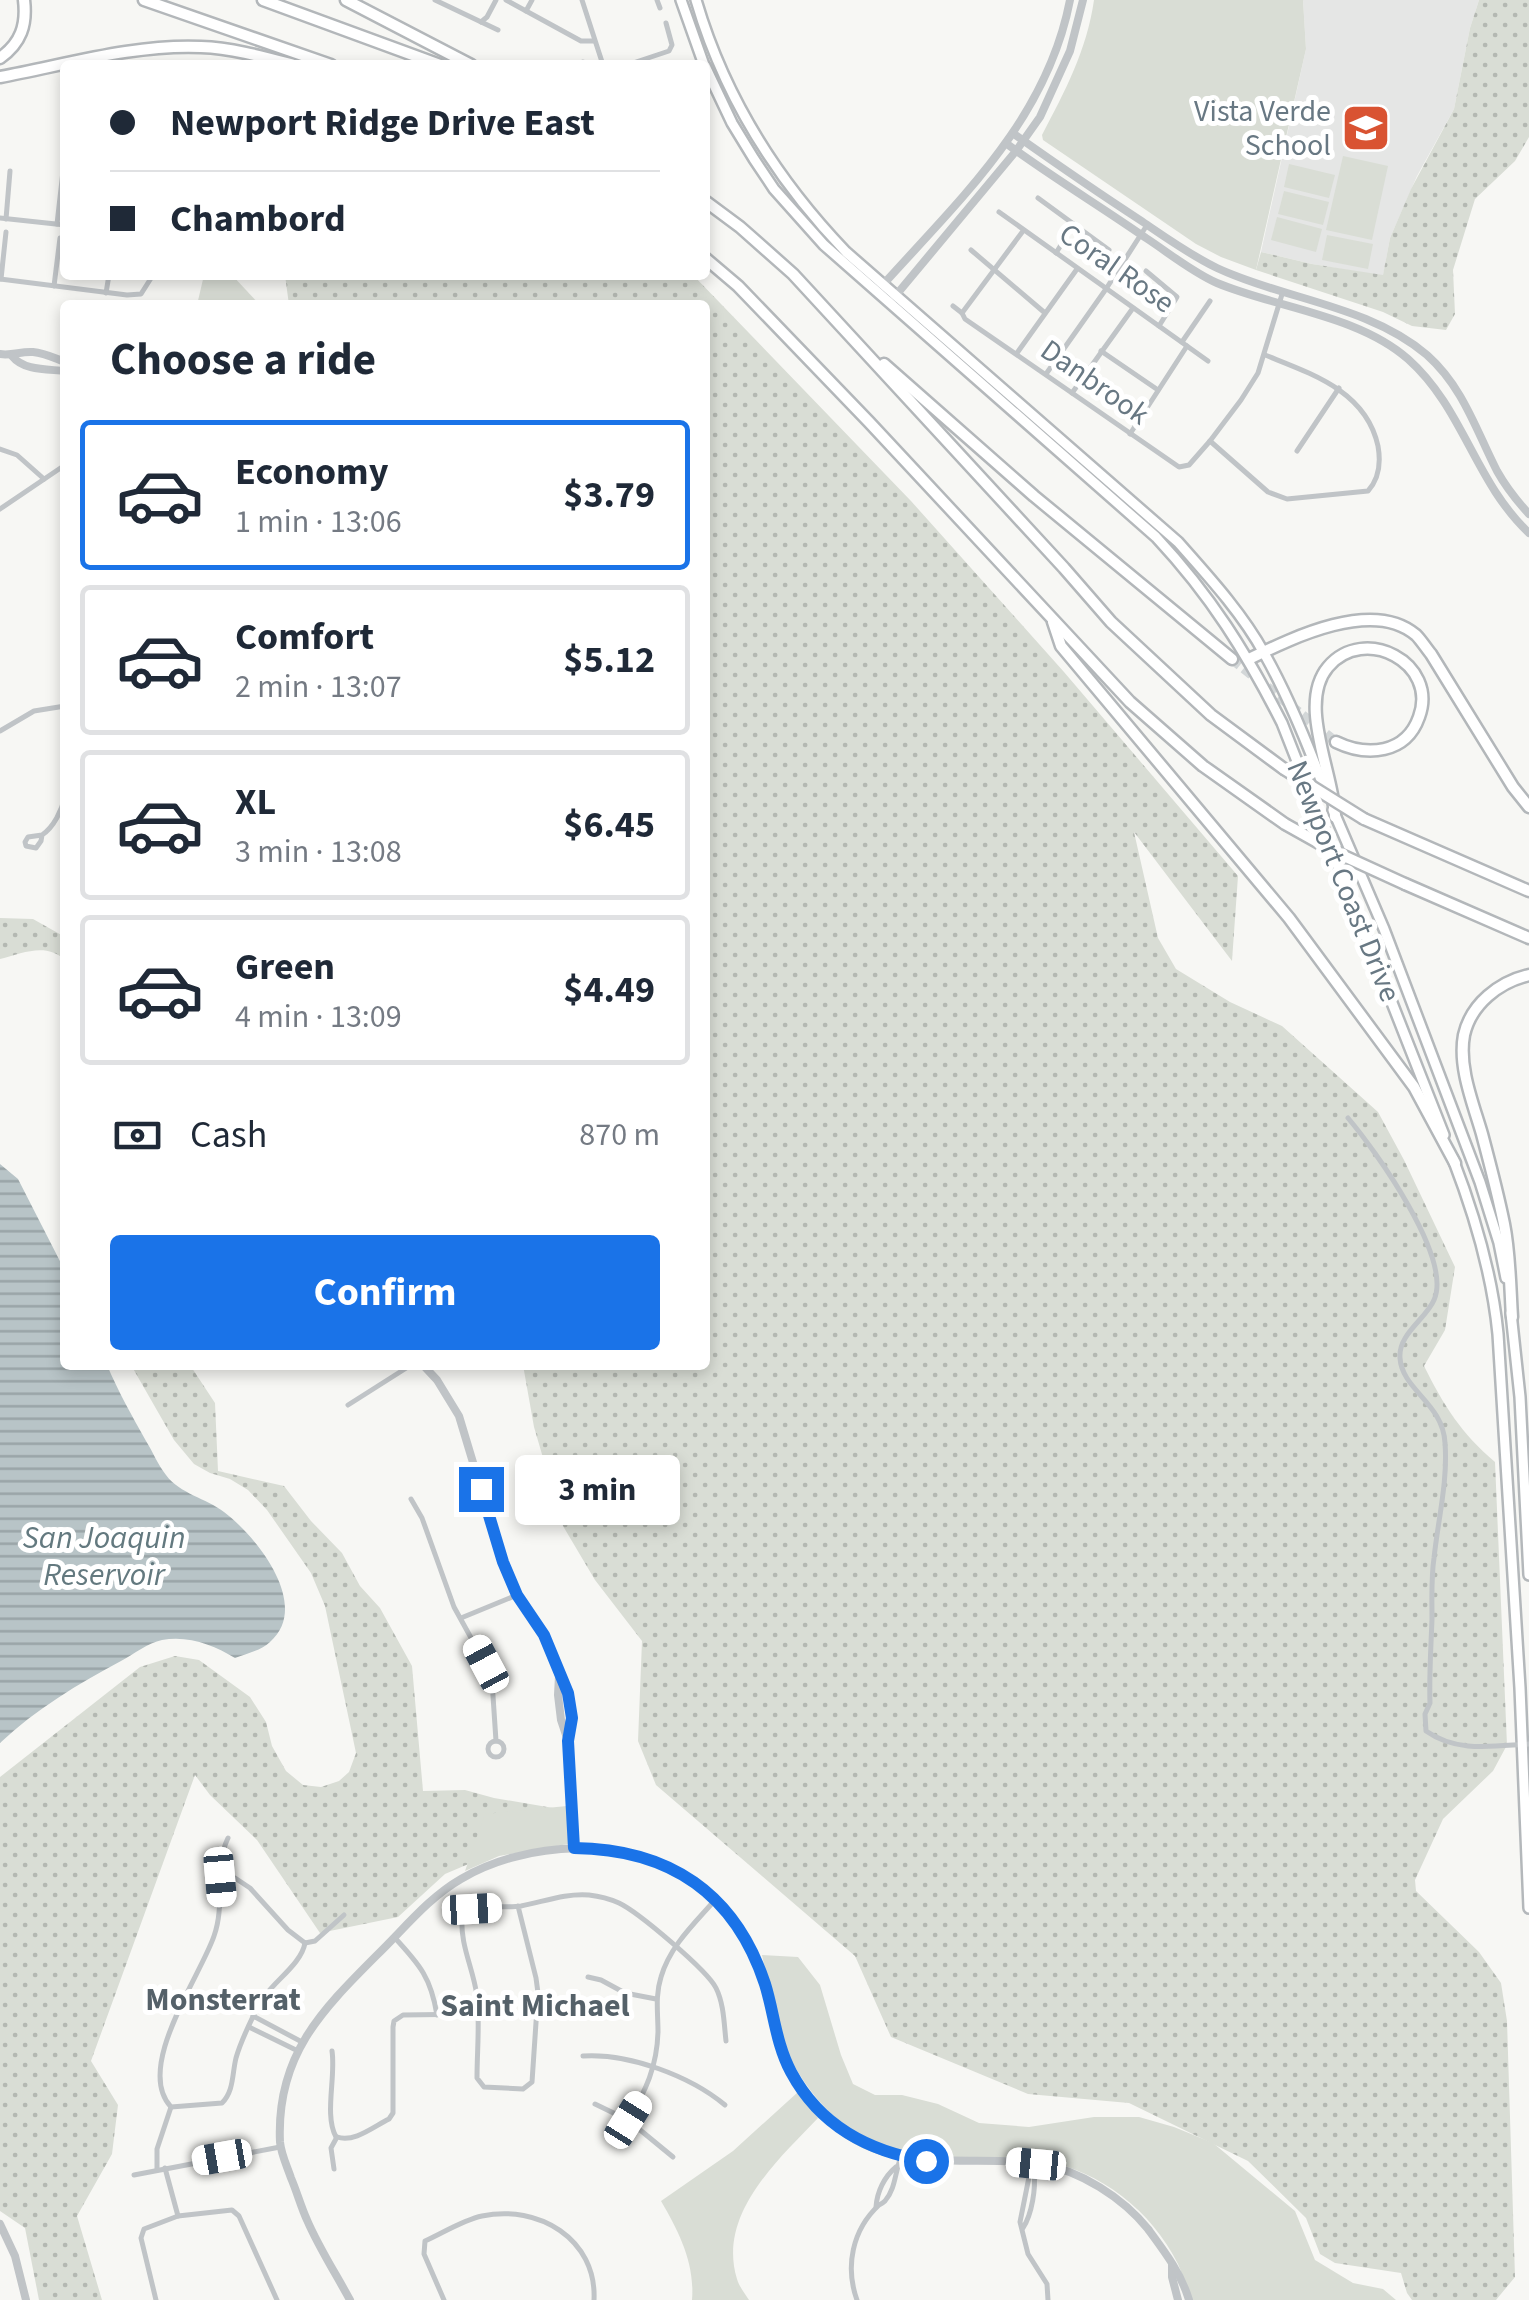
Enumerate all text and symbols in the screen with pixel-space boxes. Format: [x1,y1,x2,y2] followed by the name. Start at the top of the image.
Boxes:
[1194,90,1331,167] place label: Vista Verde School
[170,96,595,150] text: Newport Ridge Drive East
[1340,102,1392,154] school or university icon: Vista Verde School
[170,192,346,246] text: Chambord
[1050,213,1183,324] street label: Coral Rose
[110,328,376,392] text: Choose a ride
[1032,329,1158,436] street label: Danbrook
[235,445,388,499] text: Economy
[115,450,205,540] icon: car
[563,468,655,522] text: $3.79
[235,499,402,545] text: 1 min · 13:06
[235,610,374,664] text: Comfort
[115,615,205,705] icon: car
[563,633,655,687] text: $5.12
[235,664,402,710] text: 2 min · 13:07
[1276,754,1412,1008] street label: Newport Coast Drive
[235,775,276,829] text: XL
[115,780,205,870] icon: car
[563,798,655,852] text: $6.45
[235,829,402,875] text: 3 min · 13:08
[235,940,335,994] text: Green
[115,945,205,1035] icon: car
[563,963,655,1017] text: $4.49
[235,994,402,1040] text: 4 min · 13:09
[110,1108,165,1163] icon: cash
[190,1108,267,1162] text: Cash
[579,1112,660,1158] text: 870 m
[110,1235,660,1350] button: Confirm
[516,1454,681,1524] callout: 3 min
[459,1467,504,1512] route end
[559,1467,636,1513] text: 3 min
[23,1515,185,1598] water label: San Joaquin Reservoir
[459,1630,513,1698] car
[202,1846,238,1908] car
[441,1892,503,1926] car
[145,1977,301,2023] district label: Monsterrat
[440,1983,630,2029] district label: Saint Michael
[599,2087,657,2153] car
[190,2137,254,2177] car
[904,2139,949,2184] route start
[1005,2146,1067,2182] car

